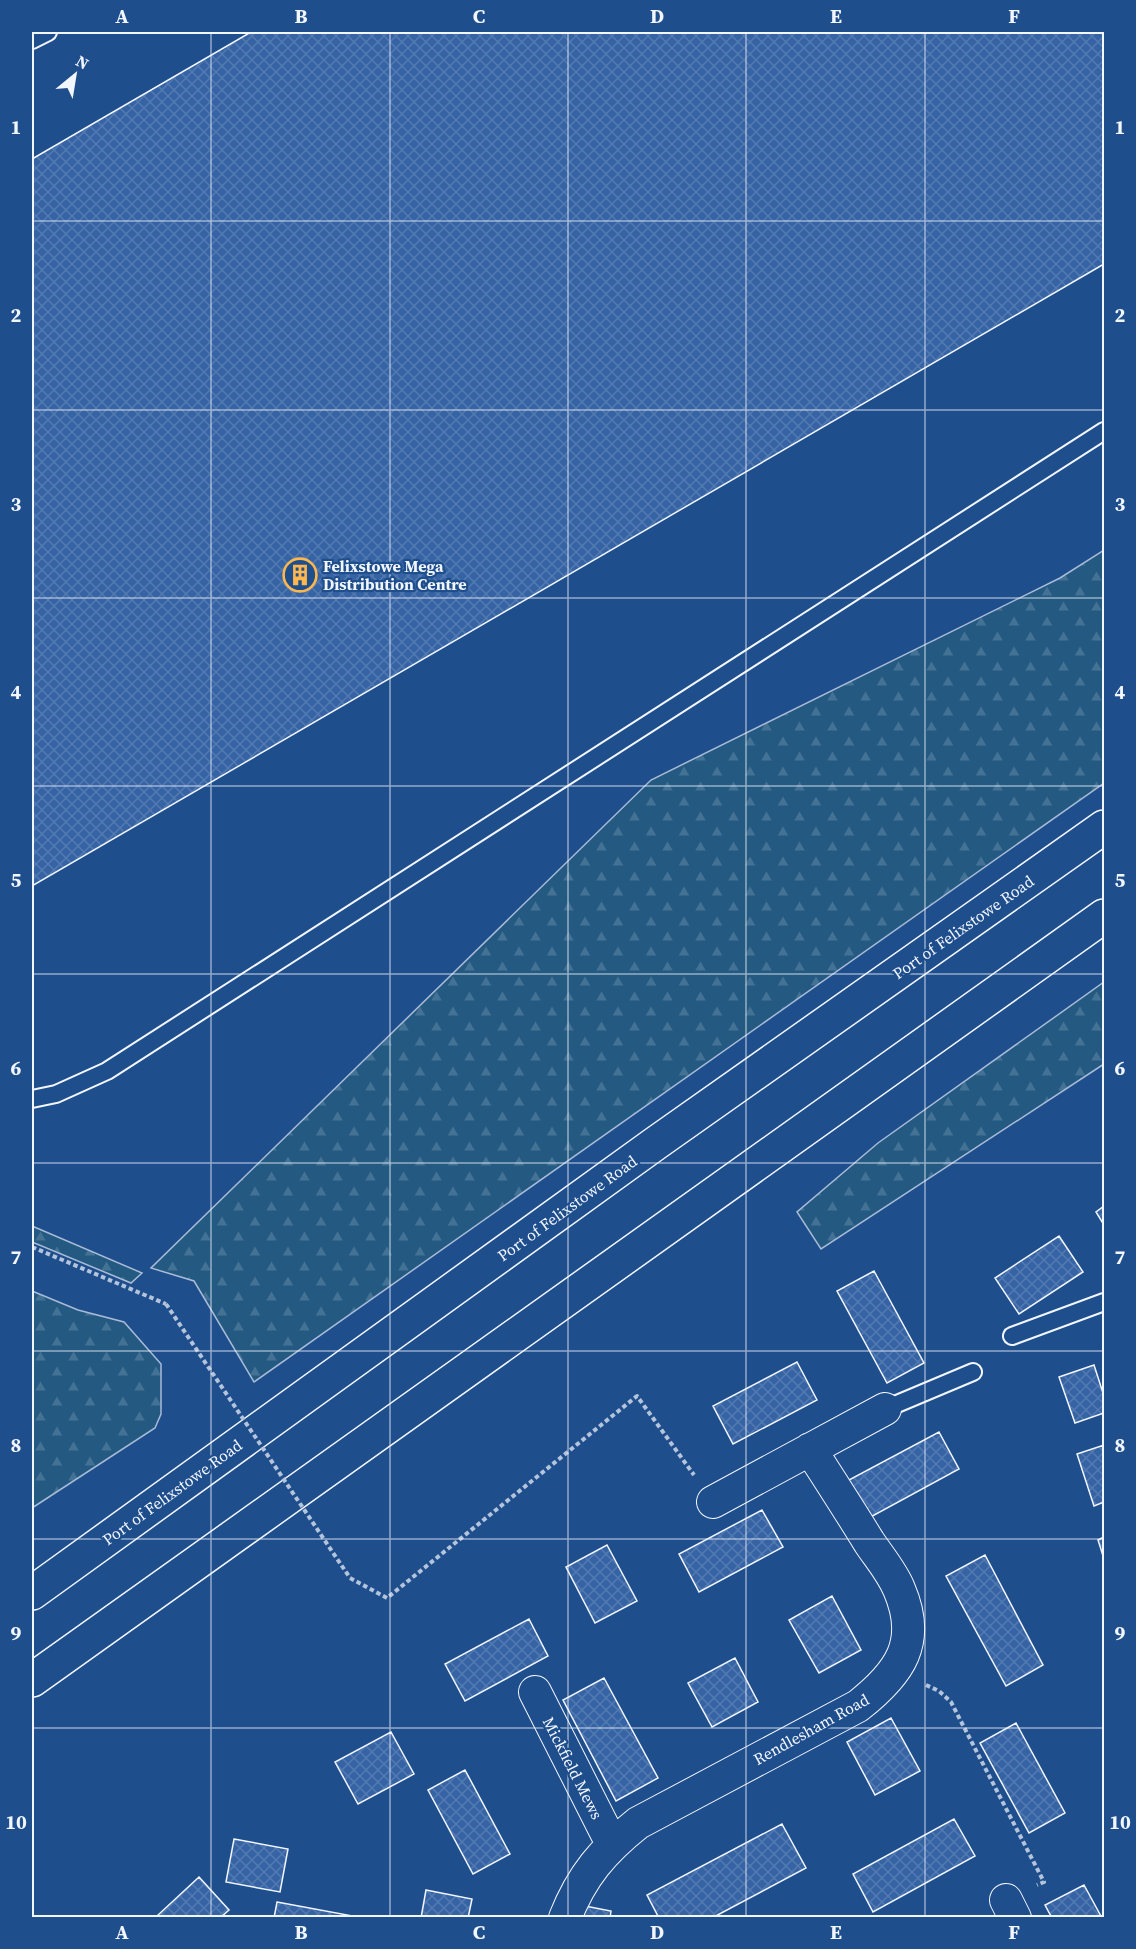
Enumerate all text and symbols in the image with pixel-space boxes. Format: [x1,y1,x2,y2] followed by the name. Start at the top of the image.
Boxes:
[115,2,129,30] text: A
[294,2,308,30] text: B
[473,2,485,30] text: C
[650,2,664,30] text: D
[830,2,842,30] text: E
[1008,2,1020,30] text: F
[45,45,105,105] north arrow
[72,50,93,75] text: N
[11,113,21,141] text: 1
[1115,113,1125,141] text: 1
[11,301,22,329] text: 2
[1115,301,1126,329] text: 2
[11,490,22,518] text: 3
[1115,490,1126,518] text: 3
[323,555,467,595] place label: Felixstowe Mega Distribution Centre
[282,557,318,593] building icon: Felixstowe Mega Distribution Centre
[11,678,22,706] text: 4
[1115,678,1126,706] text: 4
[11,866,22,894] text: 5
[1115,866,1126,894] text: 5
[888,870,1038,984] street label: Port of Felixstowe Road
[11,1054,22,1082] text: 6
[1115,1054,1126,1082] text: 6
[493,1150,641,1266] street label: Port of Felixstowe Road
[11,1243,22,1271] text: 7
[1115,1243,1126,1271] text: 7
[11,1431,21,1459] text: 8
[1115,1431,1125,1459] text: 8
[98,1434,246,1550] street label: Port of Felixstowe Road
[11,1619,22,1647] text: 9
[1115,1619,1126,1647] text: 9
[749,1688,873,1770] street label: Rendlesham Road
[538,1713,608,1823] street label: Mickfield Mews
[5,1808,27,1836] text: 10
[1109,1808,1131,1836] text: 10
[115,1918,129,1946] text: A
[294,1918,308,1946] text: B
[473,1918,485,1946] text: C
[650,1918,664,1946] text: D
[830,1918,842,1946] text: E
[1008,1918,1020,1946] text: F

